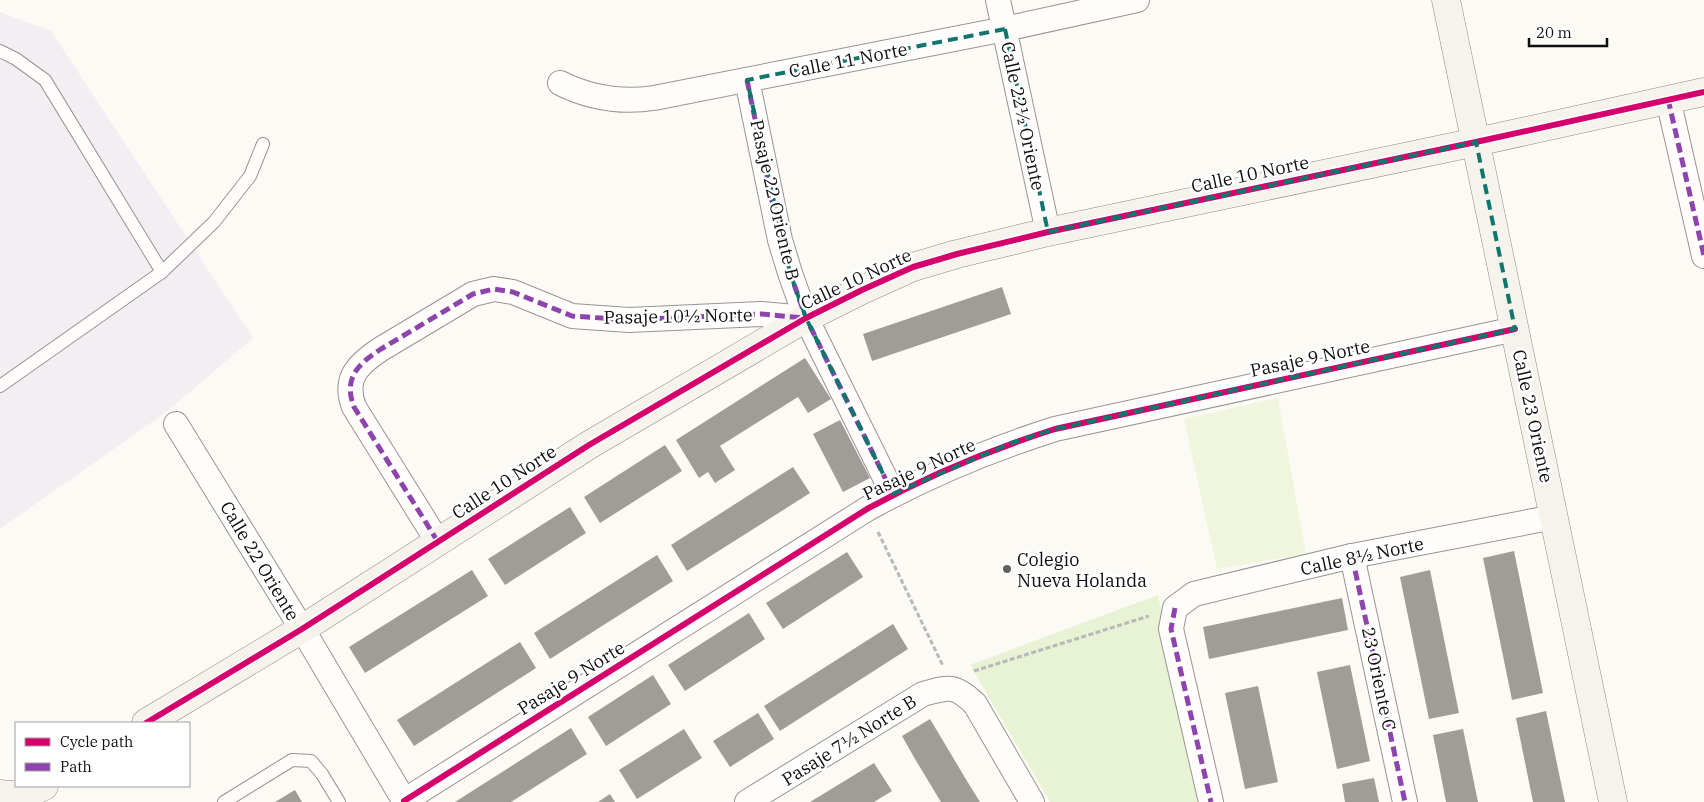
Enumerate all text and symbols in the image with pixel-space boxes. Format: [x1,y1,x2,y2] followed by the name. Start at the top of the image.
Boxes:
[1529,15,1606,47] scale bar
[1536,23,1572,42] text: 20 m
[787,37,909,83] street label: Calle 11 Norte
[996,39,1050,193] street label: Calle 22½ Oriente
[745,117,805,283] street label: Pasaje 22 Oriente B
[1189,150,1311,198] street label: Calle 10 Norte
[797,243,915,315] street label: Calle 10 Norte
[603,303,753,329] street label: Pasaje 10½ Norte
[1248,334,1372,382] street label: Pasaje 9 Norte
[1508,347,1558,485] street label: Calle 23 Oriente
[859,433,979,505] street label: Pasaje 9 Norte
[447,440,561,524] street label: Calle 10 Norte
[215,497,305,625] street label: Calle 22 Oriente
[1298,532,1426,580] street label: Calle 8½ Norte
[1017,548,1147,592] place label: Colegio Nueva Holanda
[1001,563,1013,575] marker: Colegio Nueva Holanda
[1357,625,1401,733] street label: 23 Oriente C
[513,636,629,720] street label: Pasaje 9 Norte
[777,689,921,791] street label: Pasaje 7½ Norte B
[15,722,190,787] legend
[60,732,133,751] text: Cycle path
[60,757,92,776] text: Path

